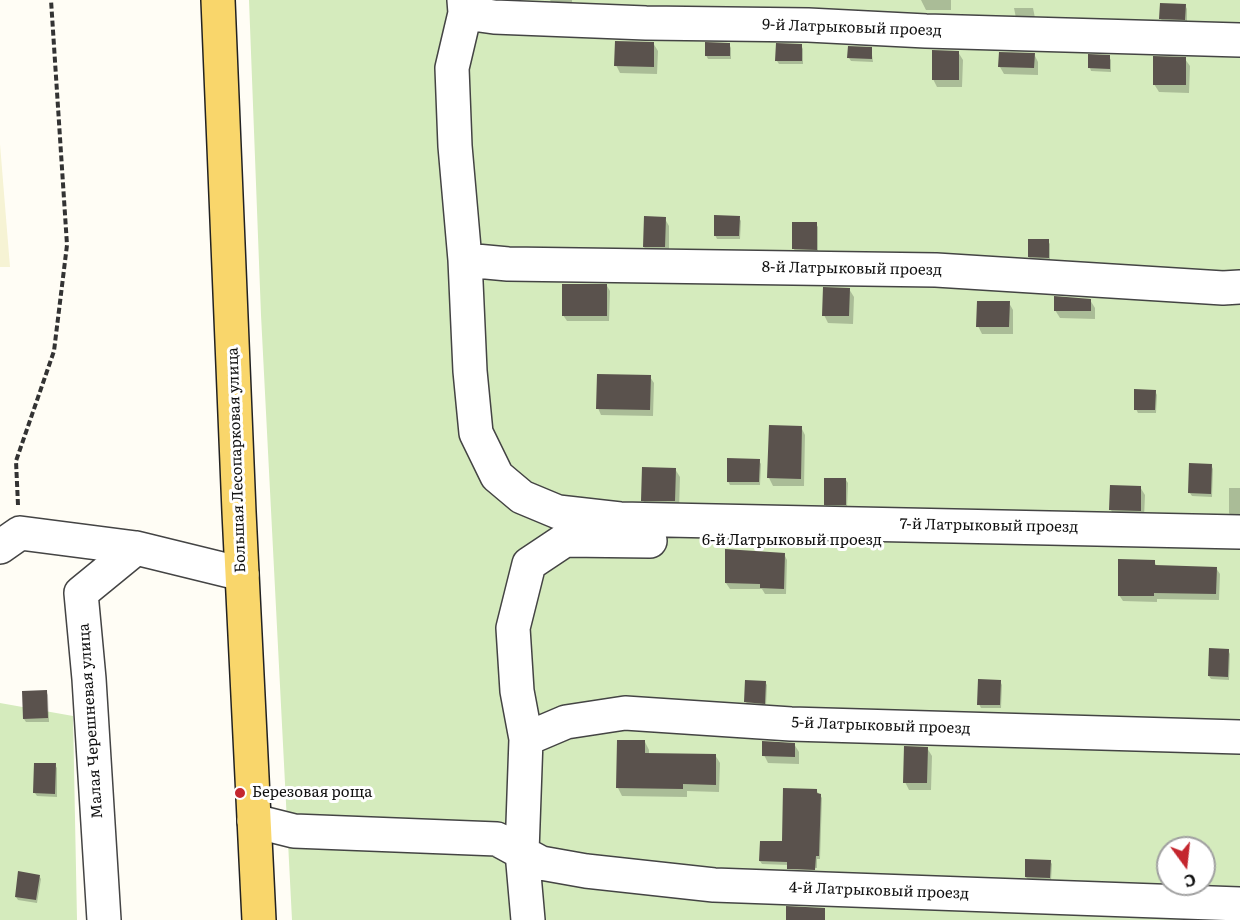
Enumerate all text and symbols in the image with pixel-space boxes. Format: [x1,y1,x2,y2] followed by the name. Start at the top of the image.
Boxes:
[762,16,942,40] street label: 9-й Латрыковый проезд
[762,258,942,280] street label: 8-й Латрыковый проезд
[224,347,250,573] street label: Большая Лесопарковая улица
[900,515,1078,537] street label: 7-й Латрыковый проезд
[702,532,882,550] street label: 6-й Латрыковый проезд
[75,623,107,819] street label: Малая Черешневая улица
[791,714,971,738] street label: 5-й Латрыковый проезд
[252,784,372,802] place label: Березовая роща
[233,786,247,800] marker: Березовая роща
[1156,836,1216,896] north arrow
[1182,868,1199,895] text: С
[789,879,969,903] street label: 4-й Латрыковый проезд

